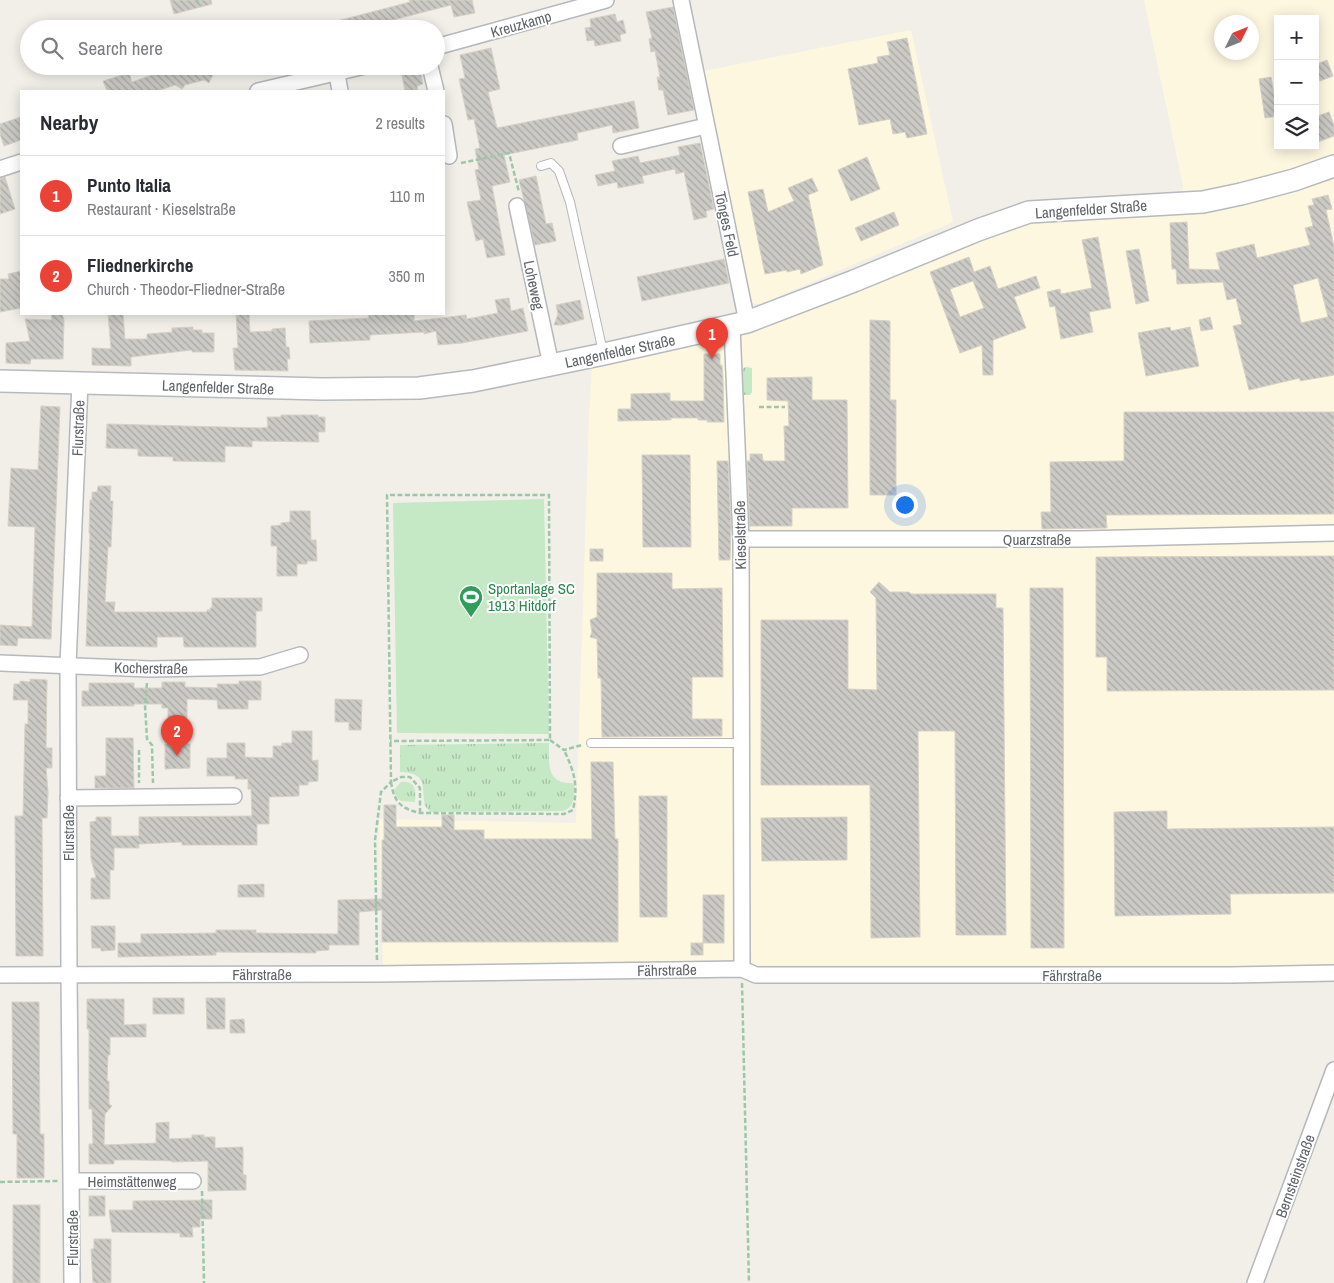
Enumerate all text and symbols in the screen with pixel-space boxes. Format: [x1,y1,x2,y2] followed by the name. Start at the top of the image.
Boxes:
[488,5,554,43] street label: Kreuzkamp
[1214,15,1259,60] north arrow
[1274,15,1319,150] map controls
[1274,15,1319,60] button: +
[20,20,445,75] search box
[38,34,66,62] icon: search
[78,35,163,61] text: Search here
[1274,60,1319,105] button: −
[1274,105,1319,150] button: layers
[40,108,98,137] text: Nearby
[375,112,425,134] text: 2 results
[87,172,171,198] text: Punto Italia
[52,185,60,207] text: 1
[389,185,425,207] text: 110 m
[710,189,744,259] street label: Tönges Feld
[1034,195,1148,223] street label: Langenfelder Straße
[87,198,236,220] text: Restaurant · Kieselstraße
[87,252,194,278] text: Fliednerkirche
[519,258,549,312] street label: Loheweg
[52,265,60,287] text: 2
[389,265,425,287] text: 350 m
[87,278,285,300] text: Church · Theodor-Fliedner-Straße
[696,318,728,359] pin: 1
[563,329,677,373] street label: Langenfelder Straße
[162,375,275,399] street label: Langenfelder Straße
[67,399,89,456] street label: Flurstraße
[892,492,918,518] your location
[729,500,751,570] street label: Kieselstraße
[1003,529,1071,550] street label: Quarzstraße
[488,578,575,616] place label: Sportanlage SC 1913 Hitdorf
[458,584,484,618] sports icon: Sportanlage SC 1913 Hitdorf
[114,657,188,679] street label: Kocherstraße
[161,715,193,756] pin: 2
[58,805,79,861] street label: Flurstraße
[637,959,697,981] street label: Fährstraße
[232,964,292,985] street label: Fährstraße
[1042,965,1102,986] street label: Fährstraße
[1270,1131,1320,1221] street label: Bernsteinstraße
[88,1171,177,1192] street label: Heimstättenweg
[62,1210,83,1266] street label: Flurstraße

